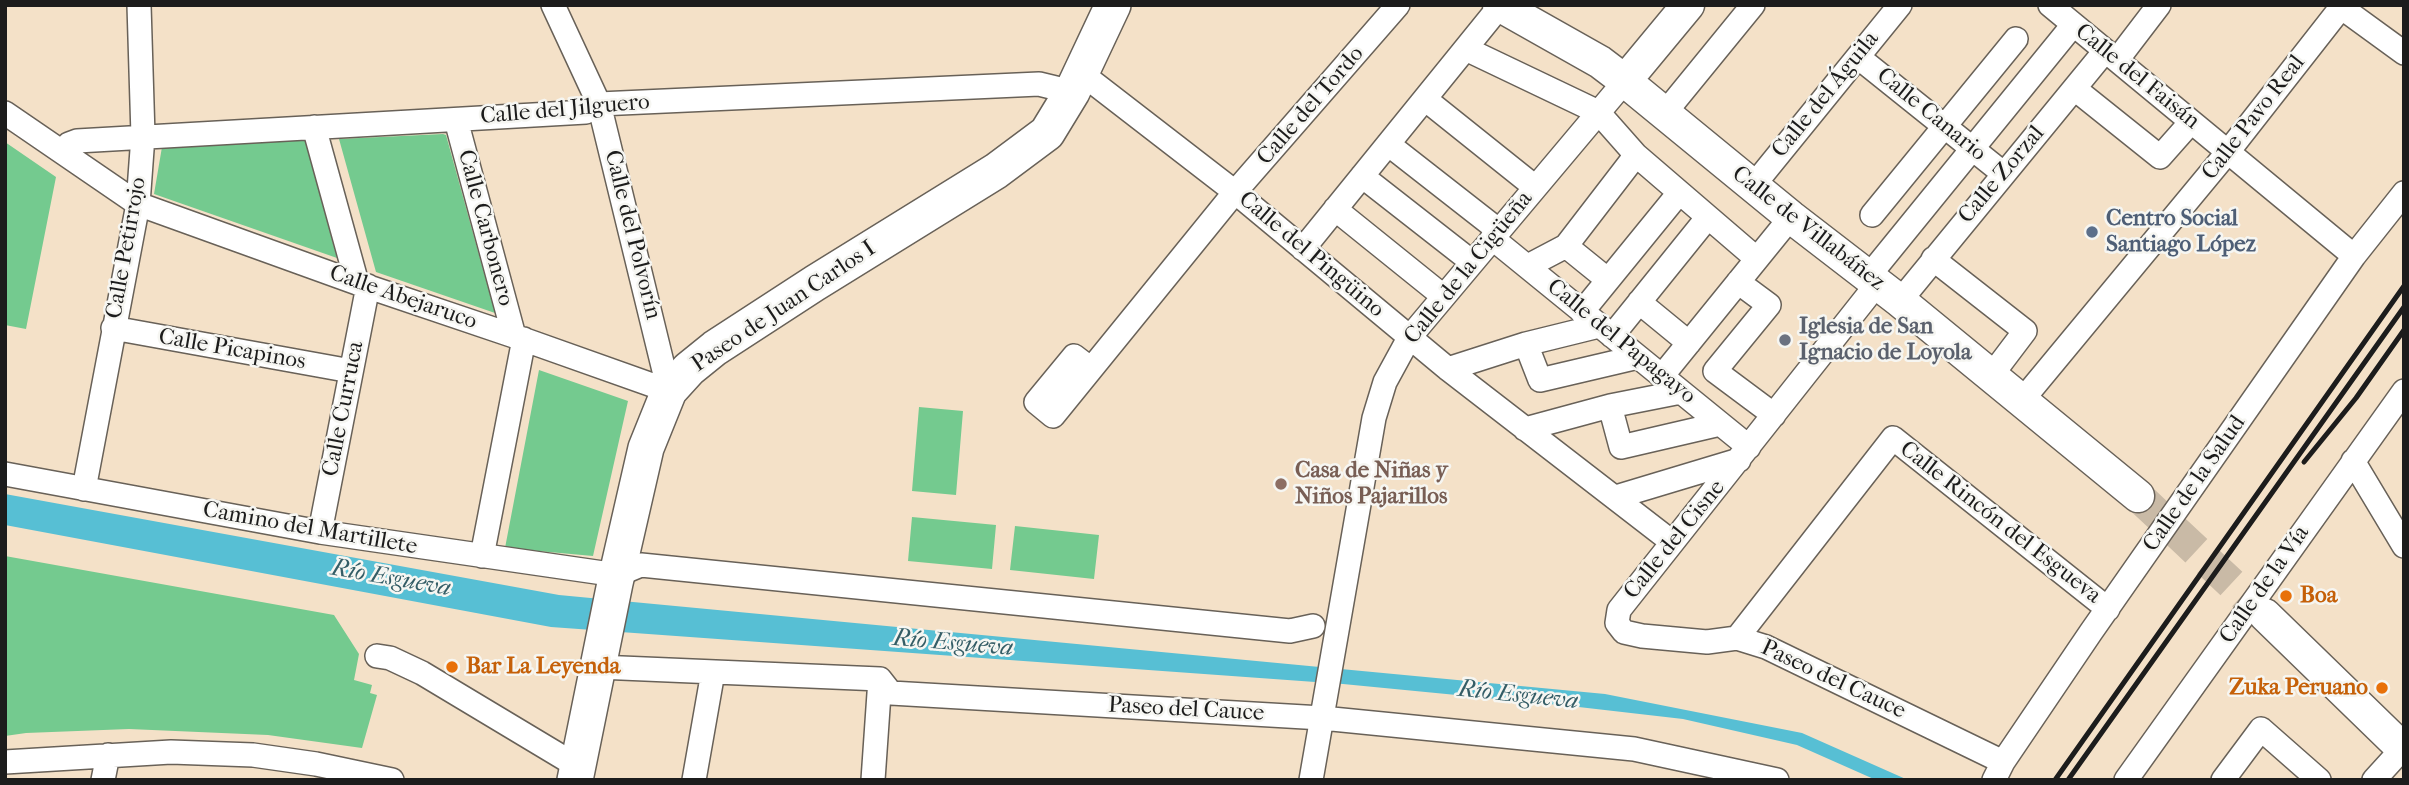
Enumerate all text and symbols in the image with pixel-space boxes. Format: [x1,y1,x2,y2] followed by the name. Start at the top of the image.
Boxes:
[2069,18,2205,136] street label: Calle del Faisán
[1767,26,1885,164] street label: Calle del Águila
[1252,41,1370,171] street label: Calle del Tordo
[2197,50,2311,186] street label: Calle Pavo Real
[1871,62,1991,168] street label: Calle Canario
[479,89,651,131] street label: Calle del Jilguero
[1953,121,2051,229] street label: Calle Zorzal
[451,147,519,309] street label: Calle Carbonero
[598,148,666,322] street label: Calle del Polvorín
[1726,161,1890,297] street label: Calle de Villabáñez
[101,175,153,321] street label: Calle Petirrojo
[1233,186,1389,324] street label: Calle del Pingüino
[1399,186,1539,350] street label: Calle de la Cigüeña
[2106,205,2256,259] place label: Centro Social Santiago López
[2084,224,2100,240] marker: Centro Social Santiago López
[687,235,881,379] street label: Paseo de Juan Carlos I
[325,260,481,336] street label: Calle Abejaruco
[1541,274,1701,410] street label: Calle del Papagayo
[1799,313,1972,367] place label: Iglesia de San Ignacio de Loyola
[156,323,308,377] street label: Calle Picapinos
[1777,332,1793,348] marker: Iglesia de San Ignacio de Loyola
[317,339,371,479] street label: Calle Curruca
[2138,411,2252,557] street label: Calle de la Salud
[1894,436,2106,610] street label: Calle Rincón del Esgueva
[1295,457,1448,511] place label: Casa de Niñas y Niños Pajarillos
[1619,475,1731,605] street label: Calle del Cisne
[1273,476,1289,492] marker: Casa de Niñas y Niños Pajarillos
[201,497,419,561] street label: Camino del Martillete
[2214,521,2316,649] street label: Calle de la Vía
[329,554,453,604] water label: Río Esgueva
[2300,582,2337,610] place label: Boa
[2278,588,2294,604] marker: Boa
[892,624,1014,664] water label: Río Esgueva
[1756,634,1910,726] street label: Paseo del Cauce
[466,653,620,681] place label: Bar La Leyenda
[444,659,460,675] marker: Bar La Leyenda
[2229,674,2368,702] place label: Zuka Peruano
[1457,675,1579,717] water label: Río Esgueva
[2374,680,2390,696] marker: Zuka Peruano
[1107,692,1265,728] street label: Paseo del Cauce

